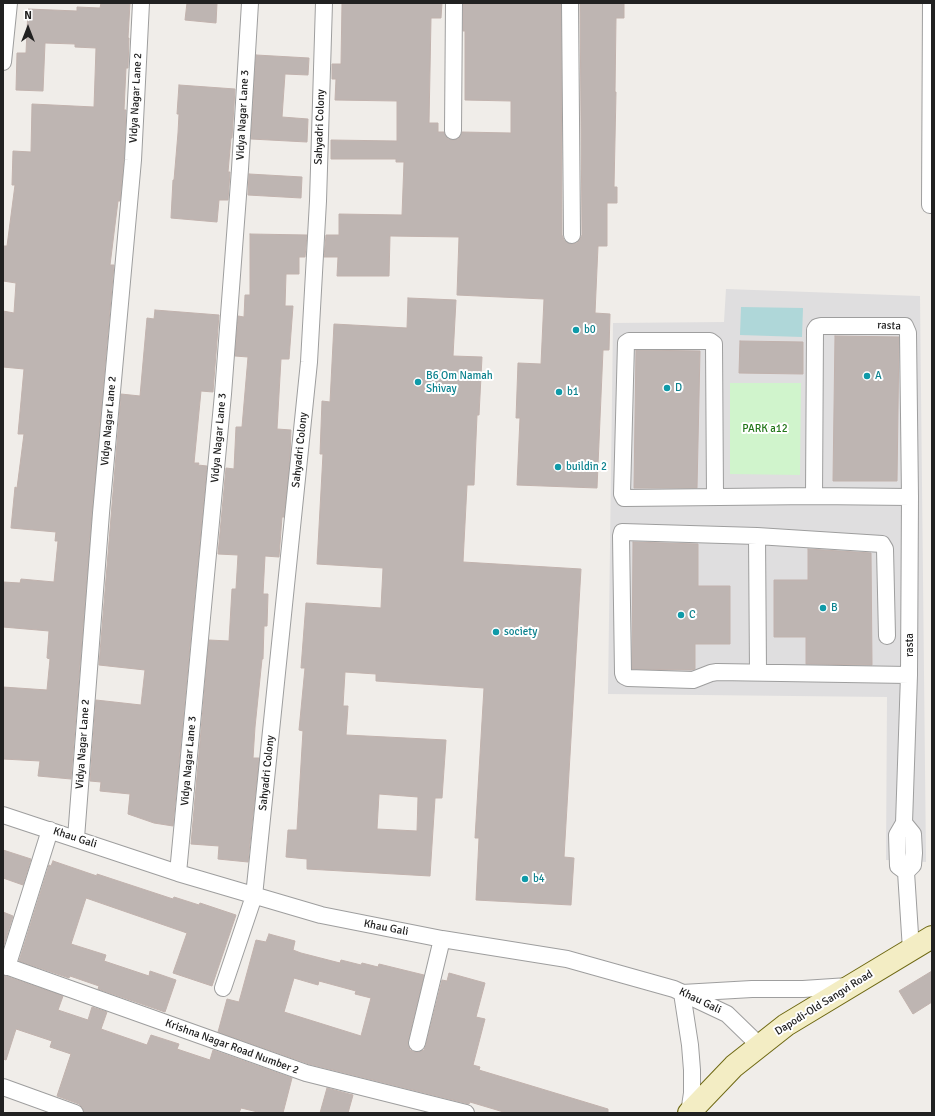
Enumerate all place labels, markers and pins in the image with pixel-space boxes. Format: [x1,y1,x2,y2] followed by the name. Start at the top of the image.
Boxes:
[584,323,596,337] place label: b0
[571,325,581,335] marker: b0
[426,369,493,395] place label: B6 Om Namah Shivay
[875,369,882,383] place label: A
[862,371,872,381] marker: A
[413,377,423,387] marker: B6 Om Namah Shivay
[675,381,682,395] place label: D
[662,383,672,393] marker: D
[567,385,579,399] place label: b1
[554,387,564,397] marker: b1
[566,460,607,474] place label: buildin 2
[553,462,563,472] marker: buildin 2
[831,601,838,615] place label: B
[818,603,828,613] marker: B
[689,608,696,622] place label: C
[676,610,686,620] marker: C
[504,625,537,639] place label: society
[491,627,501,637] marker: society
[533,872,545,886] place label: b4
[520,874,530,884] marker: b4

